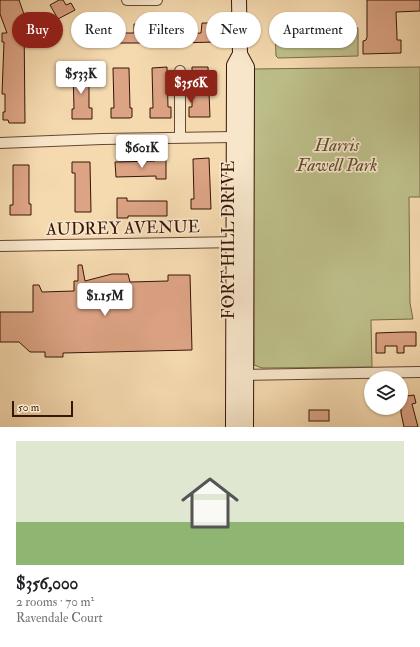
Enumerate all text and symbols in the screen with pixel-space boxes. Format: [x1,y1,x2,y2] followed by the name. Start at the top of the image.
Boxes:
[12,12,63,48] chip: Buy
[71,12,126,48] chip: Rent
[134,12,198,48] chip: Filters
[206,12,261,48] chip: New
[269,12,357,48] chip: Apartment
[53,61,109,95] pin: $533K
[65,66,97,82] text: $533K
[163,70,219,104] pin: $356K
[174,75,208,91] text: $356K
[114,135,170,169] pin: $601K
[296,135,377,176] park label: Harris Fawell Park
[125,140,159,156] text: $601K
[218,161,239,319] street label: FORT HILL DRIVE
[45,216,200,240] street label: AUDREY AVENUE
[72,283,138,317] pin: $1.15M
[86,288,124,304] text: $1.15M
[364,371,408,415] map controls
[364,371,408,415] button: layers
[12,399,73,418] scale bar
[18,401,39,414] text: 50 m
[174,467,246,539] icon: home
[16,573,78,594] text: $356,000
[16,594,94,610] text: 2 rooms · 70 m²
[16,610,103,626] text: Ravendale Court

